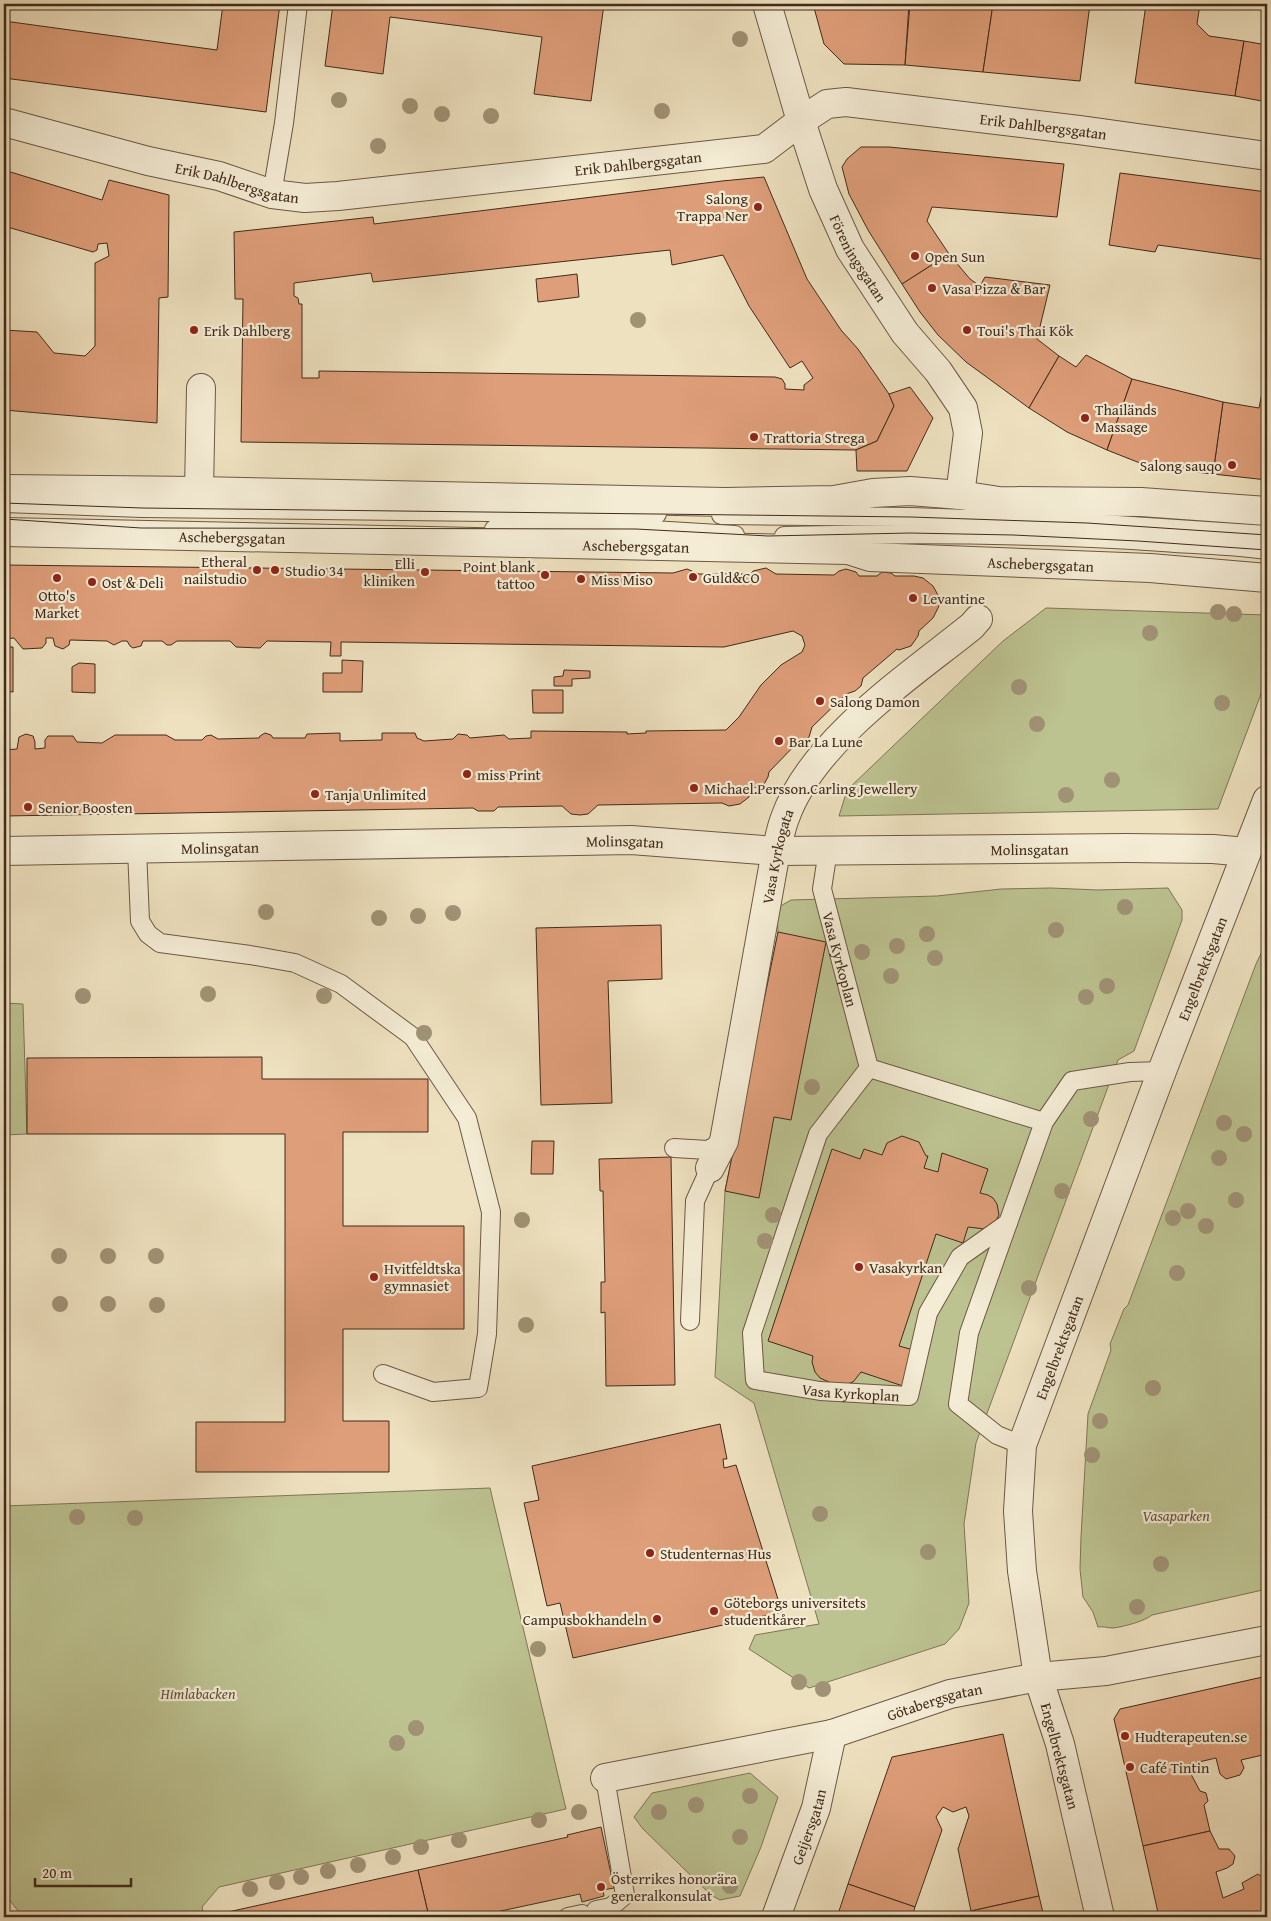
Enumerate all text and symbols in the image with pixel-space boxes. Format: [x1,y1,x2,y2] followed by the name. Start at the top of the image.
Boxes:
[979,108,1109,144] street label: Erik Dahlbergsgatan
[574,145,703,180] street label: Erik Dahlbergsgatan
[173,157,301,208] street label: Erik Dahlbergsgatan
[677,188,749,226] place label: Salong Trappa Ner
[752,201,764,213] marker: Salong Trappa Ner
[825,211,892,306] street label: Föreningsgatan
[925,246,985,267] place label: Open Sun
[909,250,921,262] marker: Open Sun
[942,278,1045,299] place label: Vasa Pizza & Bar
[926,282,938,294] marker: Vasa Pizza & Bar
[204,320,291,341] place label: Erik Dahlberg
[977,320,1074,341] place label: Toui's Thai Kök
[188,324,200,336] marker: Erik Dahlberg
[961,324,973,336] marker: Toui's Thai Kök
[1095,399,1157,437] place label: Thailänds Massage
[1079,412,1091,424] marker: Thailänds Massage
[764,427,865,448] place label: Trattoria Strega
[748,431,760,443] marker: Trattoria Strega
[1140,455,1222,476] place label: Salong sauqo
[1226,459,1238,471] marker: Salong sauqo
[178,525,286,549] street label: Aschebergsgatan
[582,534,690,557] street label: Aschebergsgatan
[184,551,247,589] place label: Etheral nailstudio
[987,551,1095,576] street label: Aschebergsgatan
[364,553,416,591] place label: Elli kliniken
[463,556,535,594] place label: Point blank tattoo
[285,560,343,581] place label: Studio 34
[251,564,263,576] marker: Etheral nailstudio
[269,564,281,576] marker: Studio 34
[419,566,431,578] marker: Elli kliniken
[703,567,760,588] place label: Guld&CO
[539,569,551,581] marker: Point blank tattoo
[591,569,653,590] place label: Miss Miso
[687,571,699,583] marker: Guld&CO
[51,572,63,584] marker: Otto's Market
[102,572,164,593] place label: Ost & Deli
[575,573,587,585] marker: Miss Miso
[86,576,98,588] marker: Ost & Deli
[34,585,80,623] place label: Otto's Market
[923,588,985,609] place label: Levantine
[907,592,919,604] marker: Levantine
[830,691,921,712] place label: Salong Damon
[814,695,826,707] marker: Salong Damon
[789,731,863,752] place label: Bar La Lune
[773,735,785,747] marker: Bar La Lune
[477,764,542,785] place label: miss Print
[461,768,473,780] marker: miss Print
[704,778,918,799] place label: Michael.Persson.Carling Jewellery
[688,782,700,794] marker: Michael.Persson.Carling Jewellery
[325,784,426,805] place label: Tanja Unlimited
[309,788,321,800] marker: Tanja Unlimited
[38,797,133,818] place label: Senior Boosten
[22,801,34,813] marker: Senior Boosten
[756,806,798,906] street label: Vasa Kyrkogata
[586,829,665,853] street label: Molinsgatan
[181,836,260,858] street label: Molinsgatan
[990,838,1069,860] street label: Molinsgatan
[818,909,863,1010] street label: Vasa Kyrkoplan
[1172,913,1232,1023] street label: Engelbrektsgatan
[869,1257,943,1278] place label: Vasakyrkan
[384,1258,461,1296] place label: Hvitfeldtska gymnasiet
[853,1261,865,1273] marker: Vasakyrkan
[368,1271,380,1283] marker: Hvitfeldtska gymnasiet
[1030,1292,1088,1402] street label: Engelbrektsgatan
[800,1378,901,1406] street label: Vasa Kyrkoplan
[1142,1505,1210,1526] park label: Vasaparken
[660,1543,772,1564] place label: Studenternas Hus
[644,1547,656,1559] marker: Studenternas Hus
[724,1592,866,1630] place label: Göteborgs universitets studentkårer
[708,1605,720,1617] marker: Göteborgs universitets studentkårer
[523,1609,648,1630] place label: Campusbokhandeln
[651,1613,663,1625] marker: Campusbokhandeln
[884,1677,984,1725] street label: Götabergsgatan
[160,1683,236,1704] park label: Himlabacken
[1036,1700,1084,1812] street label: Engelbrektsgatan
[1135,1726,1247,1747] place label: Hudterapeuten.se
[1119,1730,1131,1742] marker: Hudterapeuten.se
[1140,1757,1210,1778] place label: Café Tintin
[1124,1761,1136,1773] marker: Café Tintin
[786,1786,830,1867] street label: Geijersgatan
[35,1856,131,1888] scale bar
[42,1862,73,1883] text: 20 m
[611,1868,737,1906] place label: Österrikes honorära generalkonsulat
[595,1881,607,1893] marker: Österrikes honorära generalkonsulat

